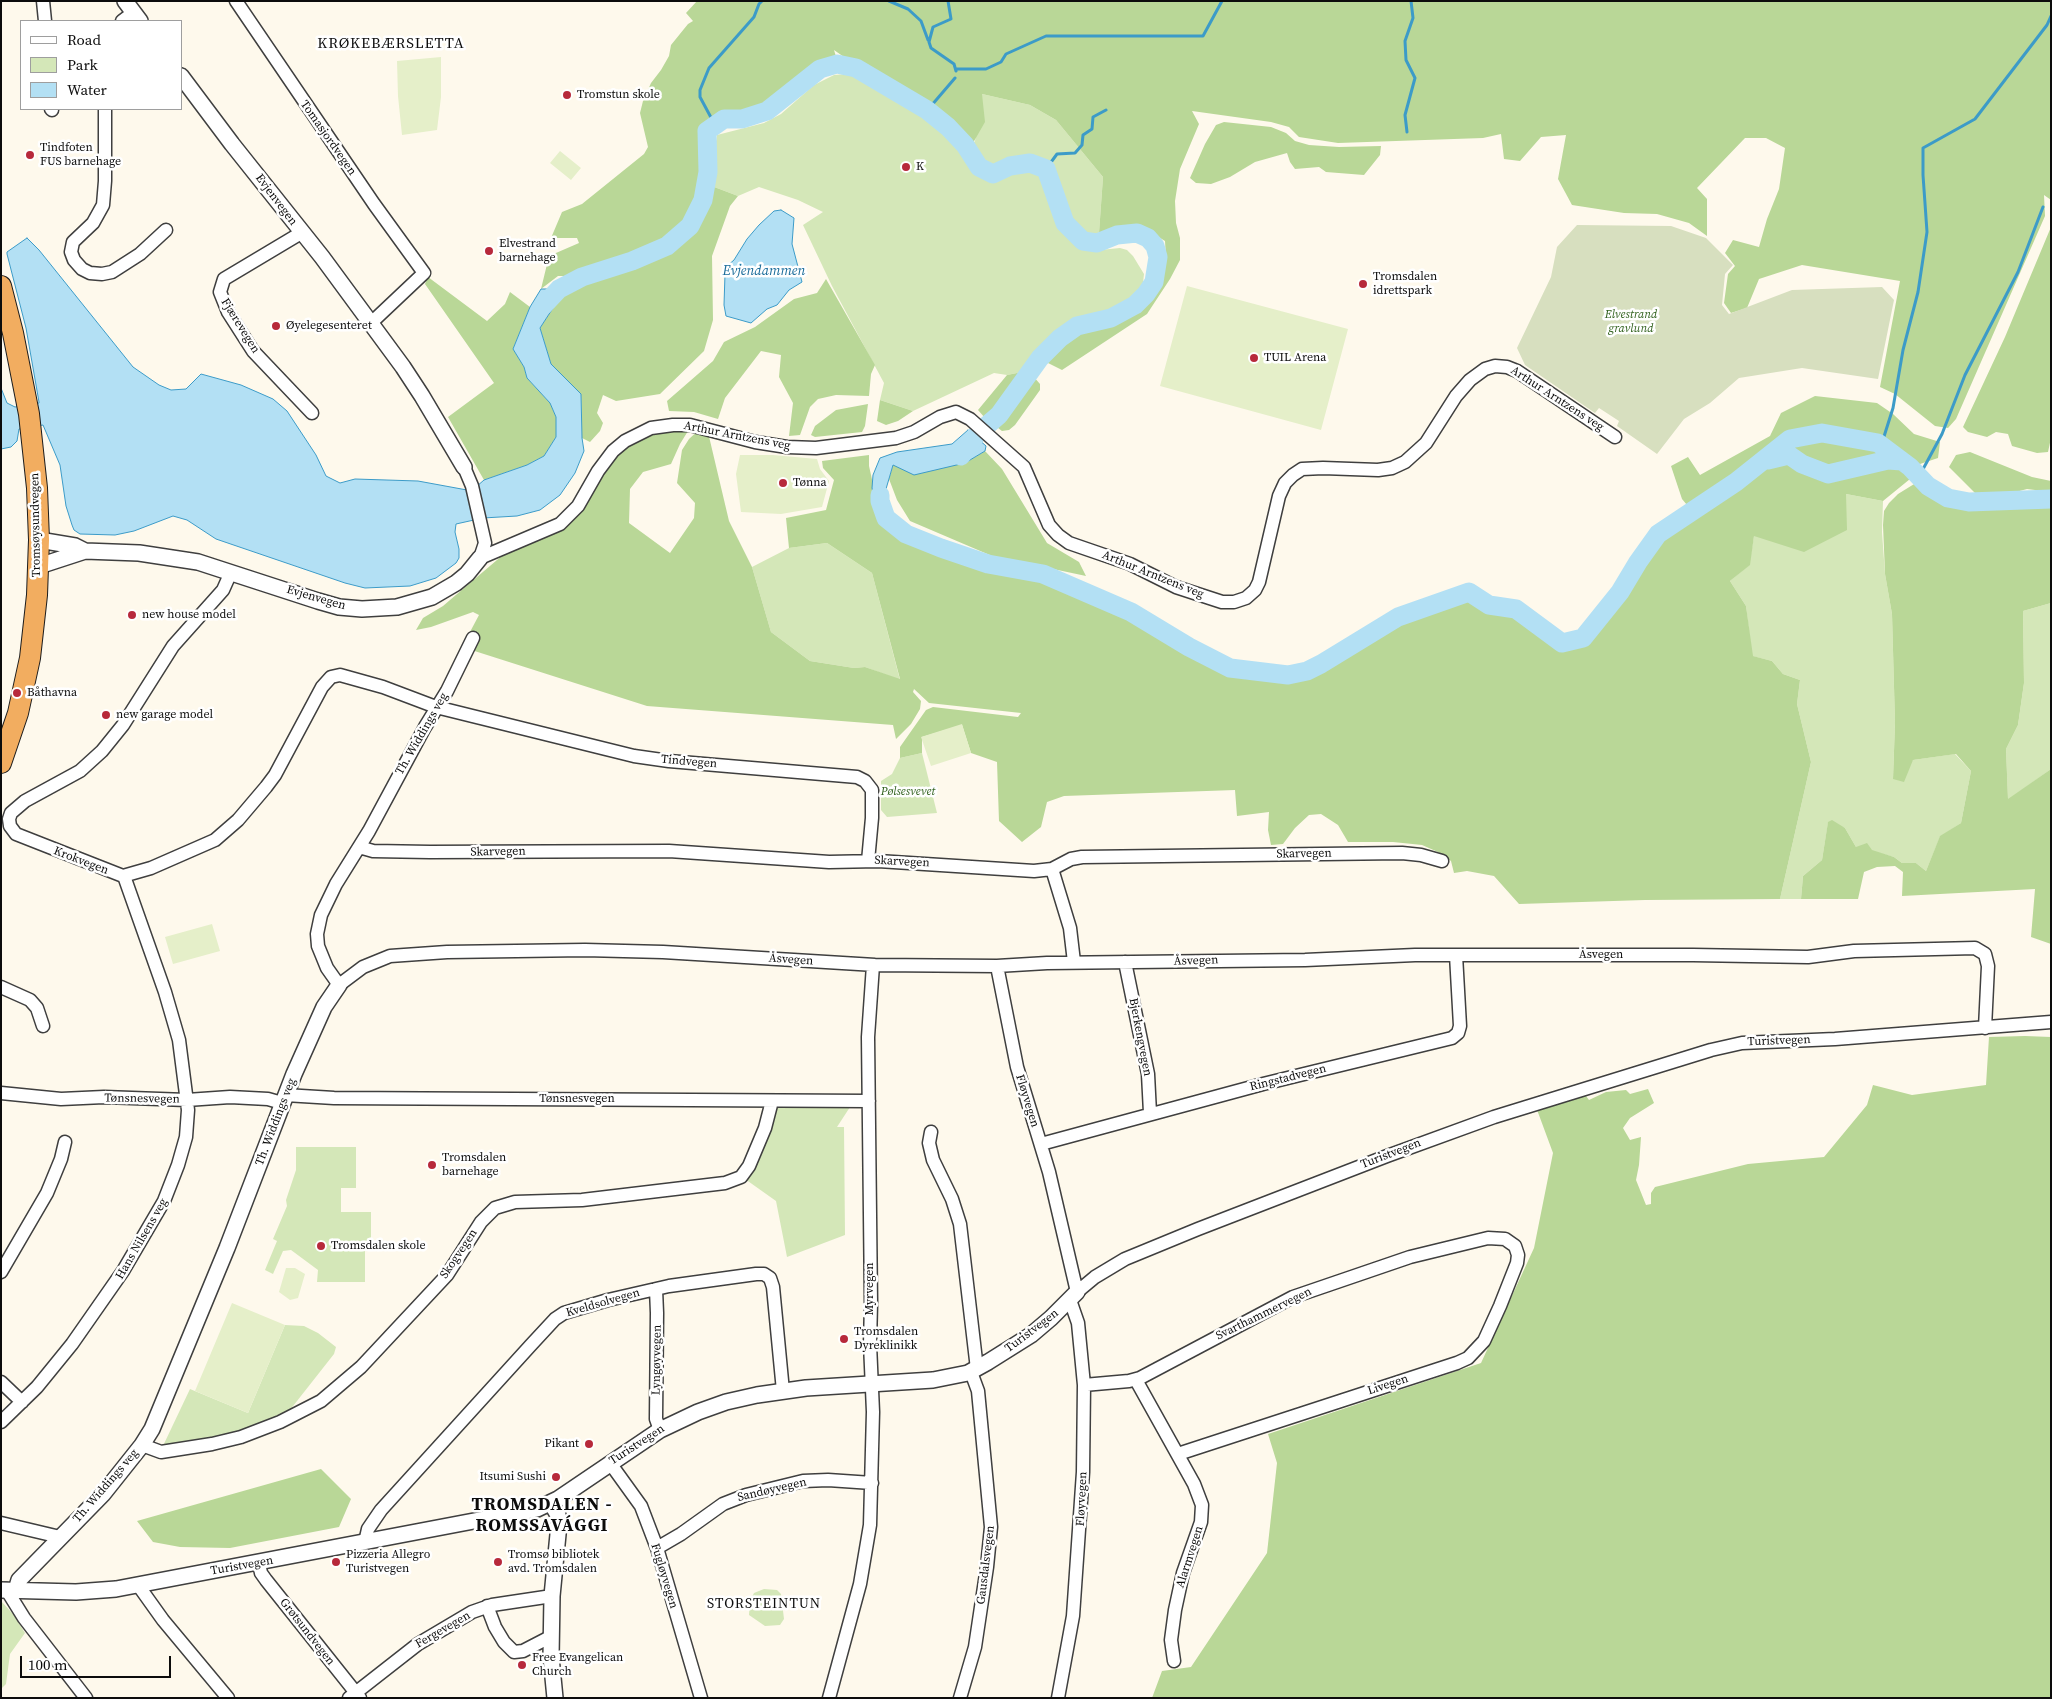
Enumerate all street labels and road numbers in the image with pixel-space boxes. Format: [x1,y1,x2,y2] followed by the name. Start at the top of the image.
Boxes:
[297,98,359,178] street label: Tomasjordvegen
[252,171,300,229] street label: Evjenvegen
[217,296,263,356] street label: Fjærevegen
[1508,363,1606,435] street label: Arthur Arntzens veg
[682,419,792,453] street label: Arthur Arntzens veg
[28,473,44,577] street label: Tromsøysundvegen
[1100,548,1206,602] street label: Arthur Arntzens veg
[285,583,347,613] street label: Evjenvegen
[393,690,451,778] street label: Th. Widdings veg
[660,752,718,772] street label: Tindvegen
[52,844,110,878] street label: Krokvegen
[470,844,526,860] street label: Skarvegen
[1276,846,1332,862] street label: Skarvegen
[874,853,930,871] street label: Skarvegen
[1579,948,1623,962] street label: Åsvegen
[768,951,814,969] street label: Åsvegen
[1173,953,1219,969] street label: Åsvegen
[1125,997,1155,1077] street label: Bjerkengvegen
[1747,1033,1811,1049] street label: Turistvegen
[1248,1062,1328,1094] street label: Ringstadvegen
[1012,1073,1042,1129] street label: Fløyvegen
[253,1076,299,1168] street label: Th. Widdings veg
[104,1091,180,1107] street label: Tønsnesvegen
[539,1092,615,1106] street label: Tønsnesvegen
[1359,1136,1423,1172] street label: Turistvegen
[113,1196,171,1282] street label: Hans Nilsens veg
[437,1226,481,1282] street label: Skogvegen
[863,1262,877,1316] street label: Myrvegen
[1214,1285,1314,1343] street label: Svarthammervegen
[564,1286,642,1320] street label: Kveldsolvegen
[1002,1306,1062,1356] street label: Turistvegen
[649,1325,665,1395] street label: Lyngøyvegen
[1366,1372,1410,1398] street label: Livegen
[607,1422,667,1468] street label: Turistvegen
[70,1446,142,1526] street label: Th. Widdings veg
[1073,1471,1091,1527] street label: Fløyvegen
[736,1475,808,1505] street label: Sandøyvegen
[1173,1524,1207,1590] street label: Alarmvegen
[974,1525,998,1605] street label: Gausdalsvegen
[647,1542,681,1610] street label: Fugløyvegen
[210,1553,274,1579] street label: Turistvegen
[276,1596,338,1668] street label: Grøtsundvegen
[413,1609,473,1651] street label: Fergevegen

